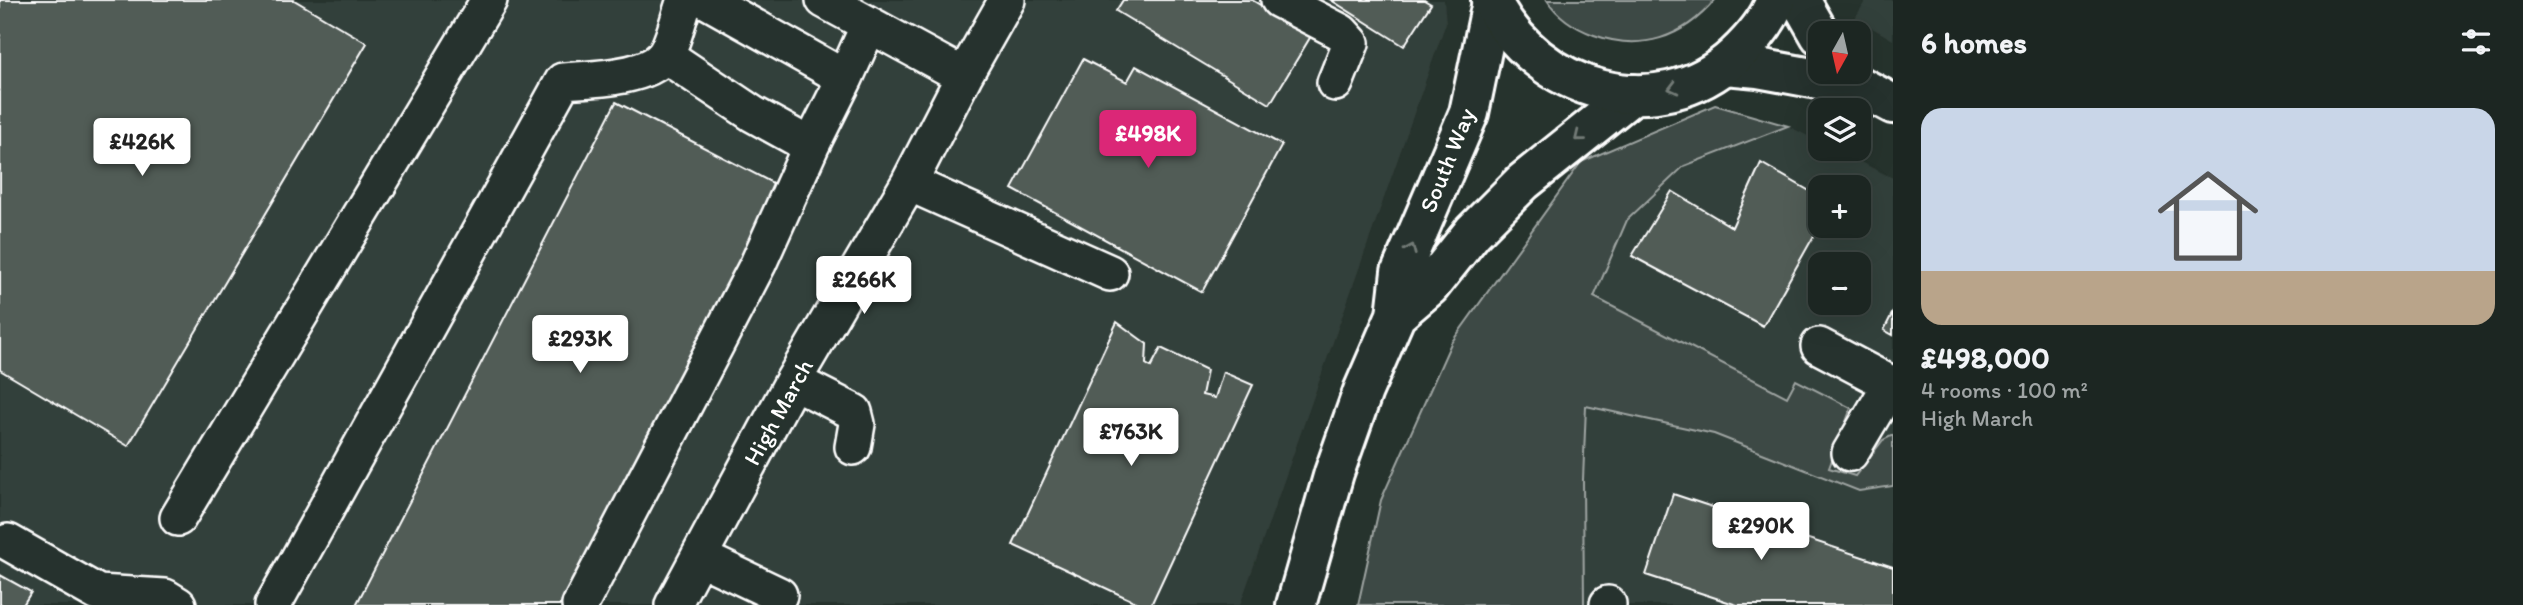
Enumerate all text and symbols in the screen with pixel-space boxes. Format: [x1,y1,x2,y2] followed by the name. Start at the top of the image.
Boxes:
[1808,21,1871,84] north arrow
[1808,21,1871,315] map controls
[2457,23,2495,61] icon: filters
[1921,24,2027,61] text: 6 homes
[1667,80,1679,94] one-way arrow
[1808,98,1871,161] button: layers
[1413,103,1481,216] street label: South Way
[1099,110,1197,170] pin: £498K
[93,118,191,178] pin: £426K
[1115,119,1181,147] text: £498K
[109,127,175,155] text: £426K
[1575,128,1587,141] one-way arrow
[2145,153,2271,279] icon: home
[1808,175,1871,238] button: +
[1403,244,1417,257] one-way arrow
[1808,252,1871,315] button: −
[815,256,913,316] pin: £266K
[832,265,896,293] text: £266K
[531,316,629,375] pin: £293K
[548,324,612,352] text: £293K
[1921,339,2050,376] text: £498,000
[737,354,819,470] street label: High March
[1921,376,2088,404] text: 4 rooms · 100 m²
[1921,404,2033,432] text: High March
[1082,408,1180,468] pin: £763K
[1099,417,1163,445] text: £763K
[1712,503,1810,562] pin: £290K
[1728,511,1794,539] text: £290K

